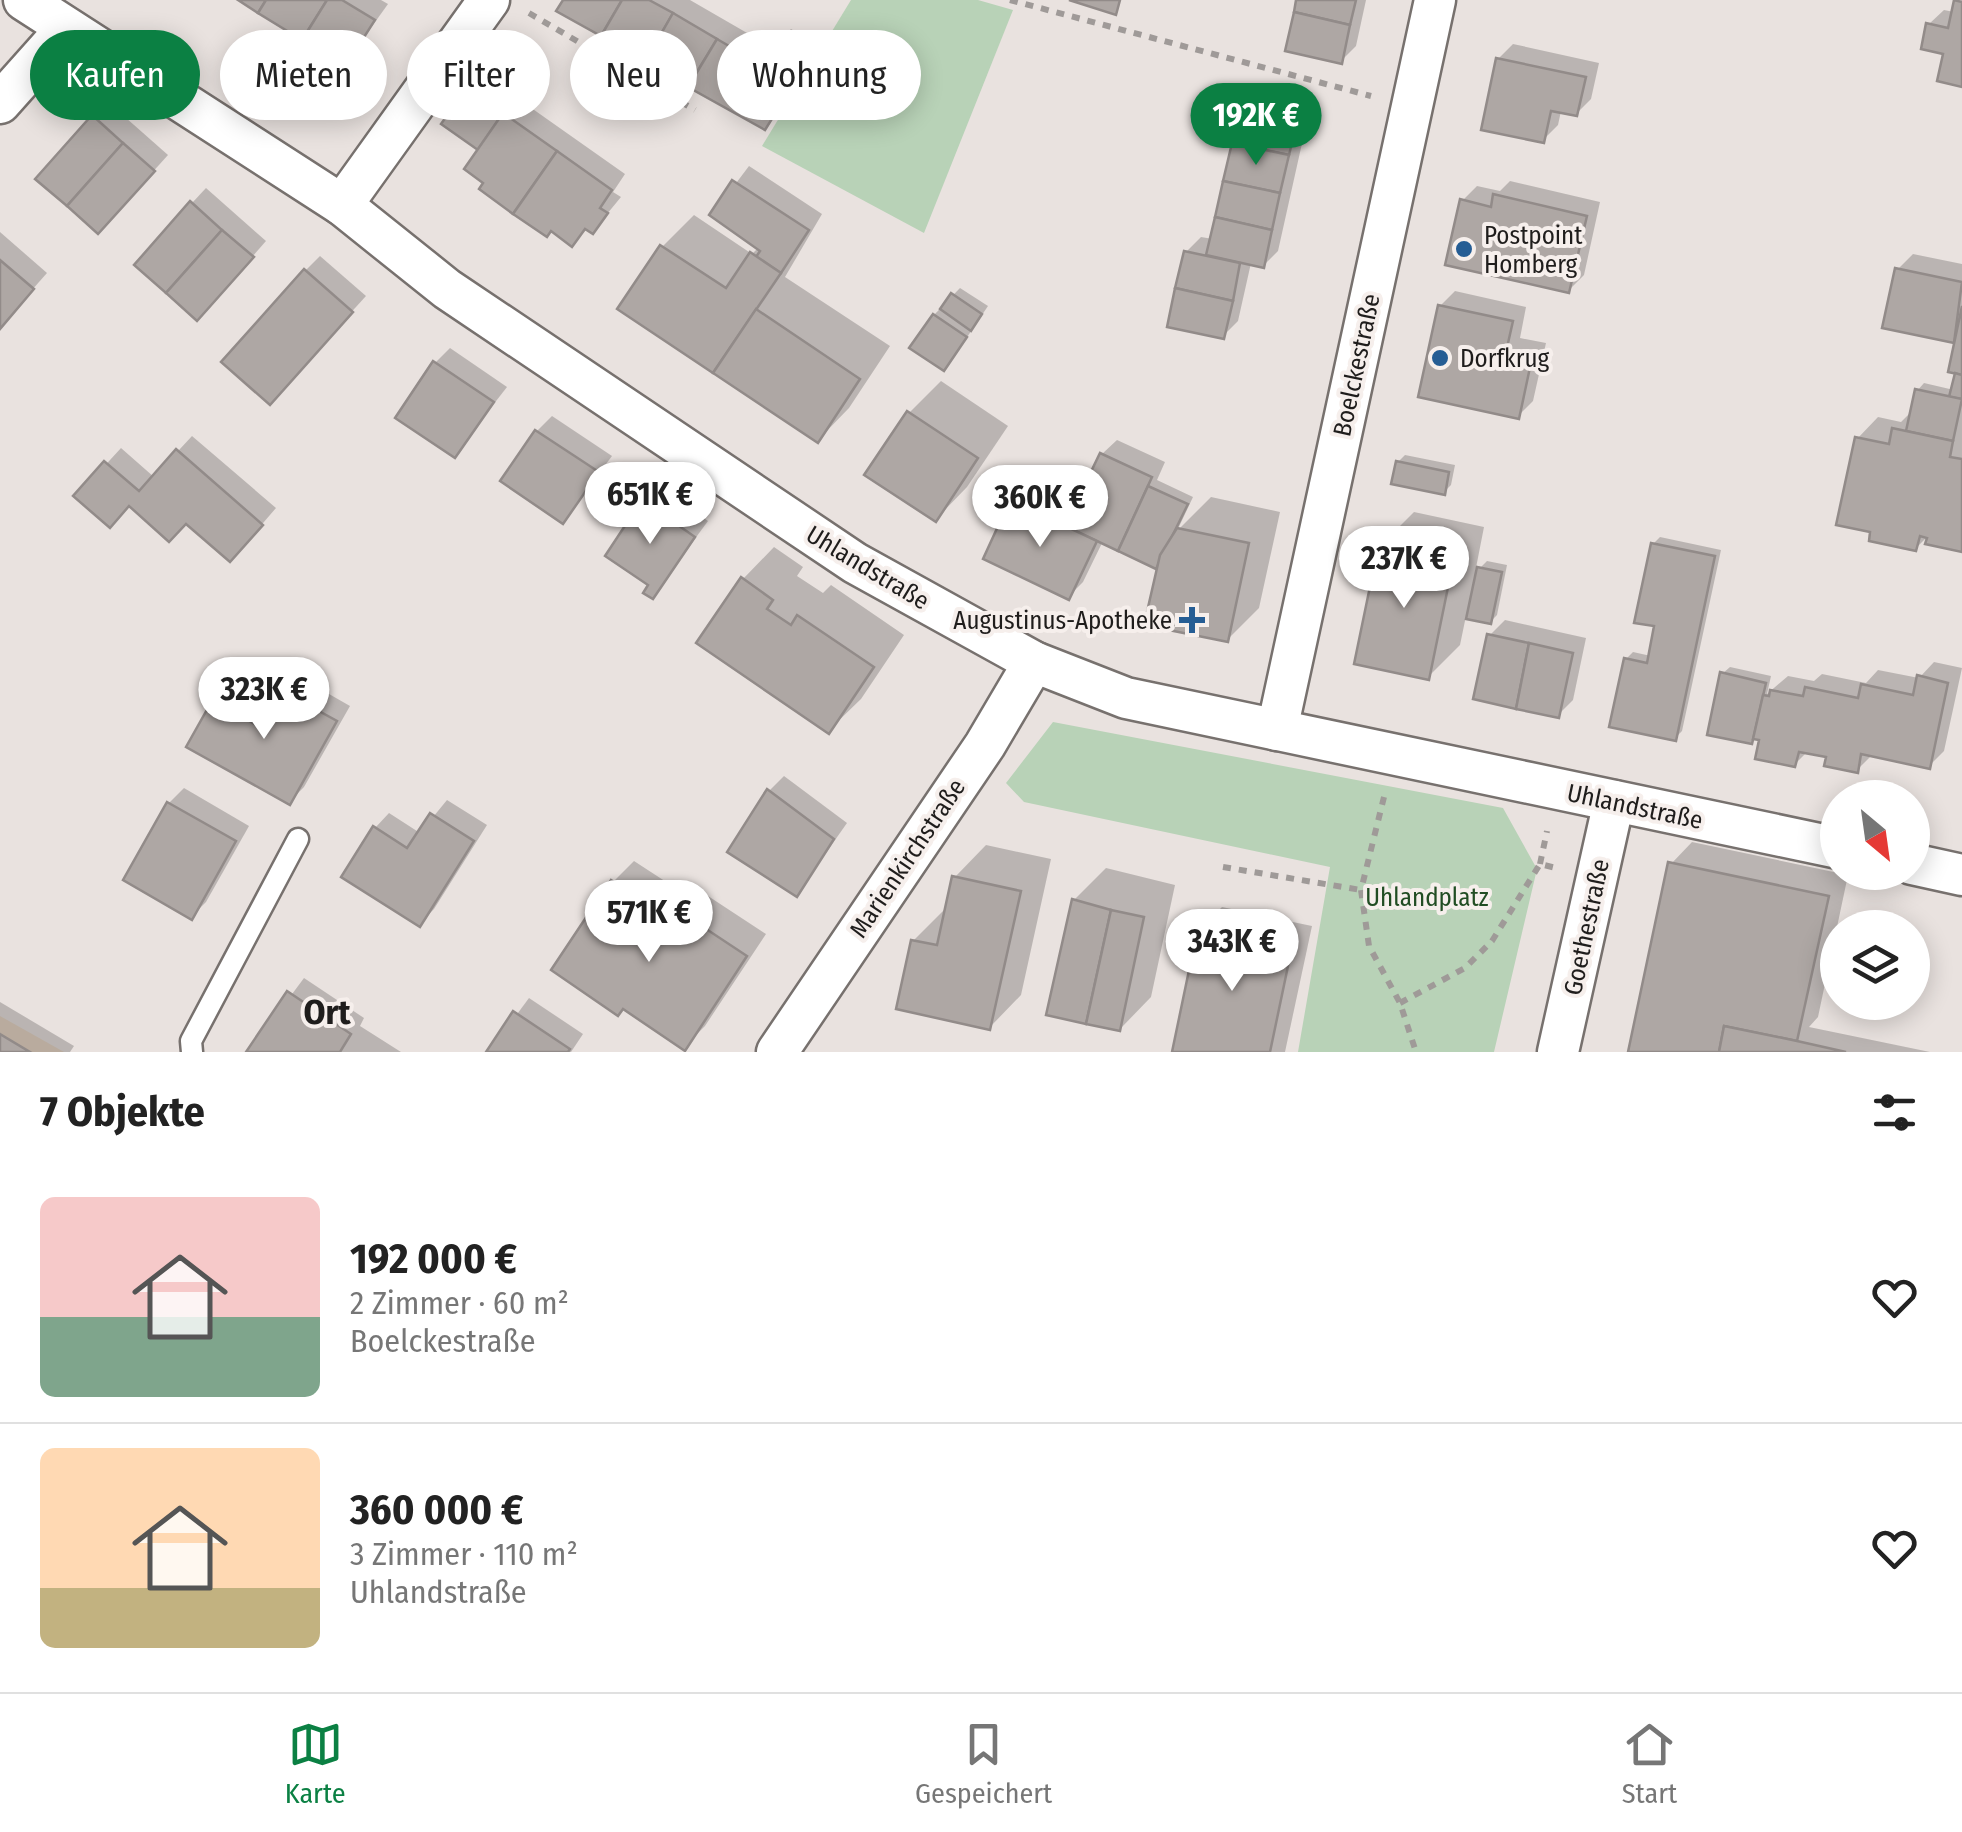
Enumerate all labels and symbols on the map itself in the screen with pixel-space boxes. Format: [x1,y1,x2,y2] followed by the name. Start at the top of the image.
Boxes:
[1175,83,1337,168] pin: 192K €
[1484,221,1583,280] place label: Postpoint Homberg
[1453,238,1475,260] marker: Postpoint Homberg
[1327,291,1387,439] street label: Boelckestraße
[1460,344,1550,374] place label: Dorfkrug
[1429,347,1451,369] marker: Dorfkrug
[569,462,731,547] pin: 651K €
[959,465,1121,550] pin: 360K €
[801,519,934,616] street label: Uhlandstraße
[1323,526,1485,611] pin: 237K €
[953,606,1172,636] place label: Augustinus-Apotheke
[1181,609,1203,631] marker: Augustinus-Apotheke
[183,657,345,742] pin: 323K €
[844,773,972,944] street label: Marienkirchstraße
[1564,778,1705,836] street label: Uhlandstraße
[1820,780,1930,890] north arrow
[1558,856,1616,998] street label: Goethestraße
[568,880,730,965] pin: 571K €
[1365,883,1489,913] park label: Uhlandplatz
[1151,909,1313,994] pin: 343K €
[303,991,351,1033] district label: Ort

